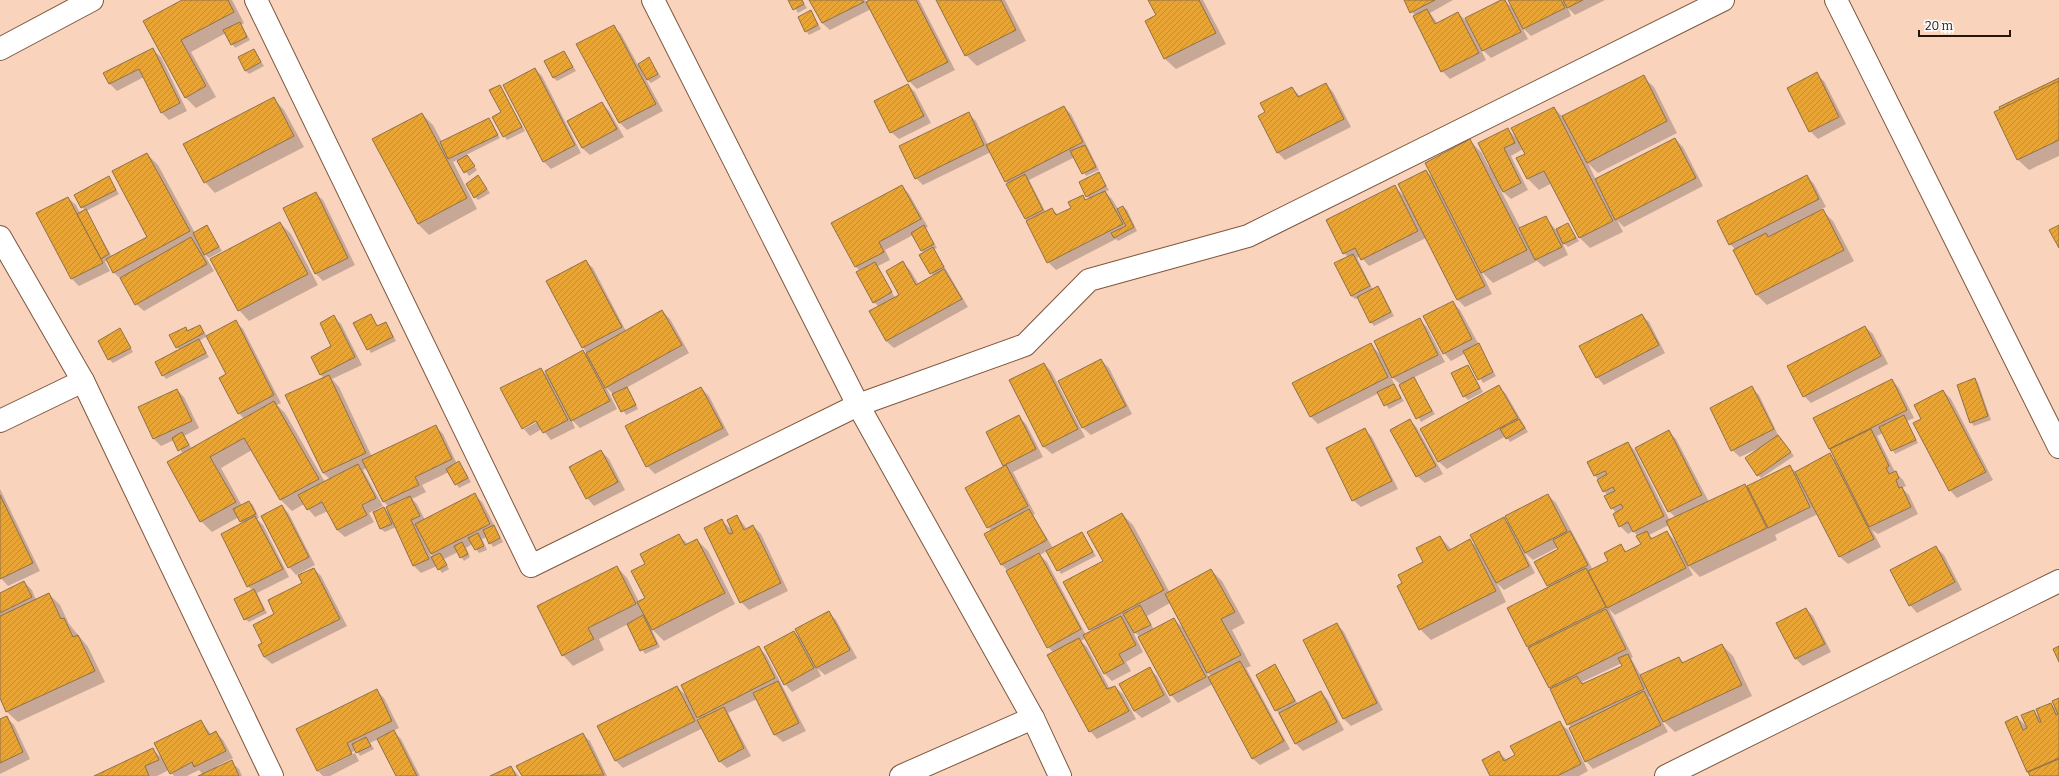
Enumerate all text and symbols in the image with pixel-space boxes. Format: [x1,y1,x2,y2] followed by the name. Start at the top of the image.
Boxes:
[1919,12,2010,38] scale bar
[1925,19,1954,33] text: 20 m

